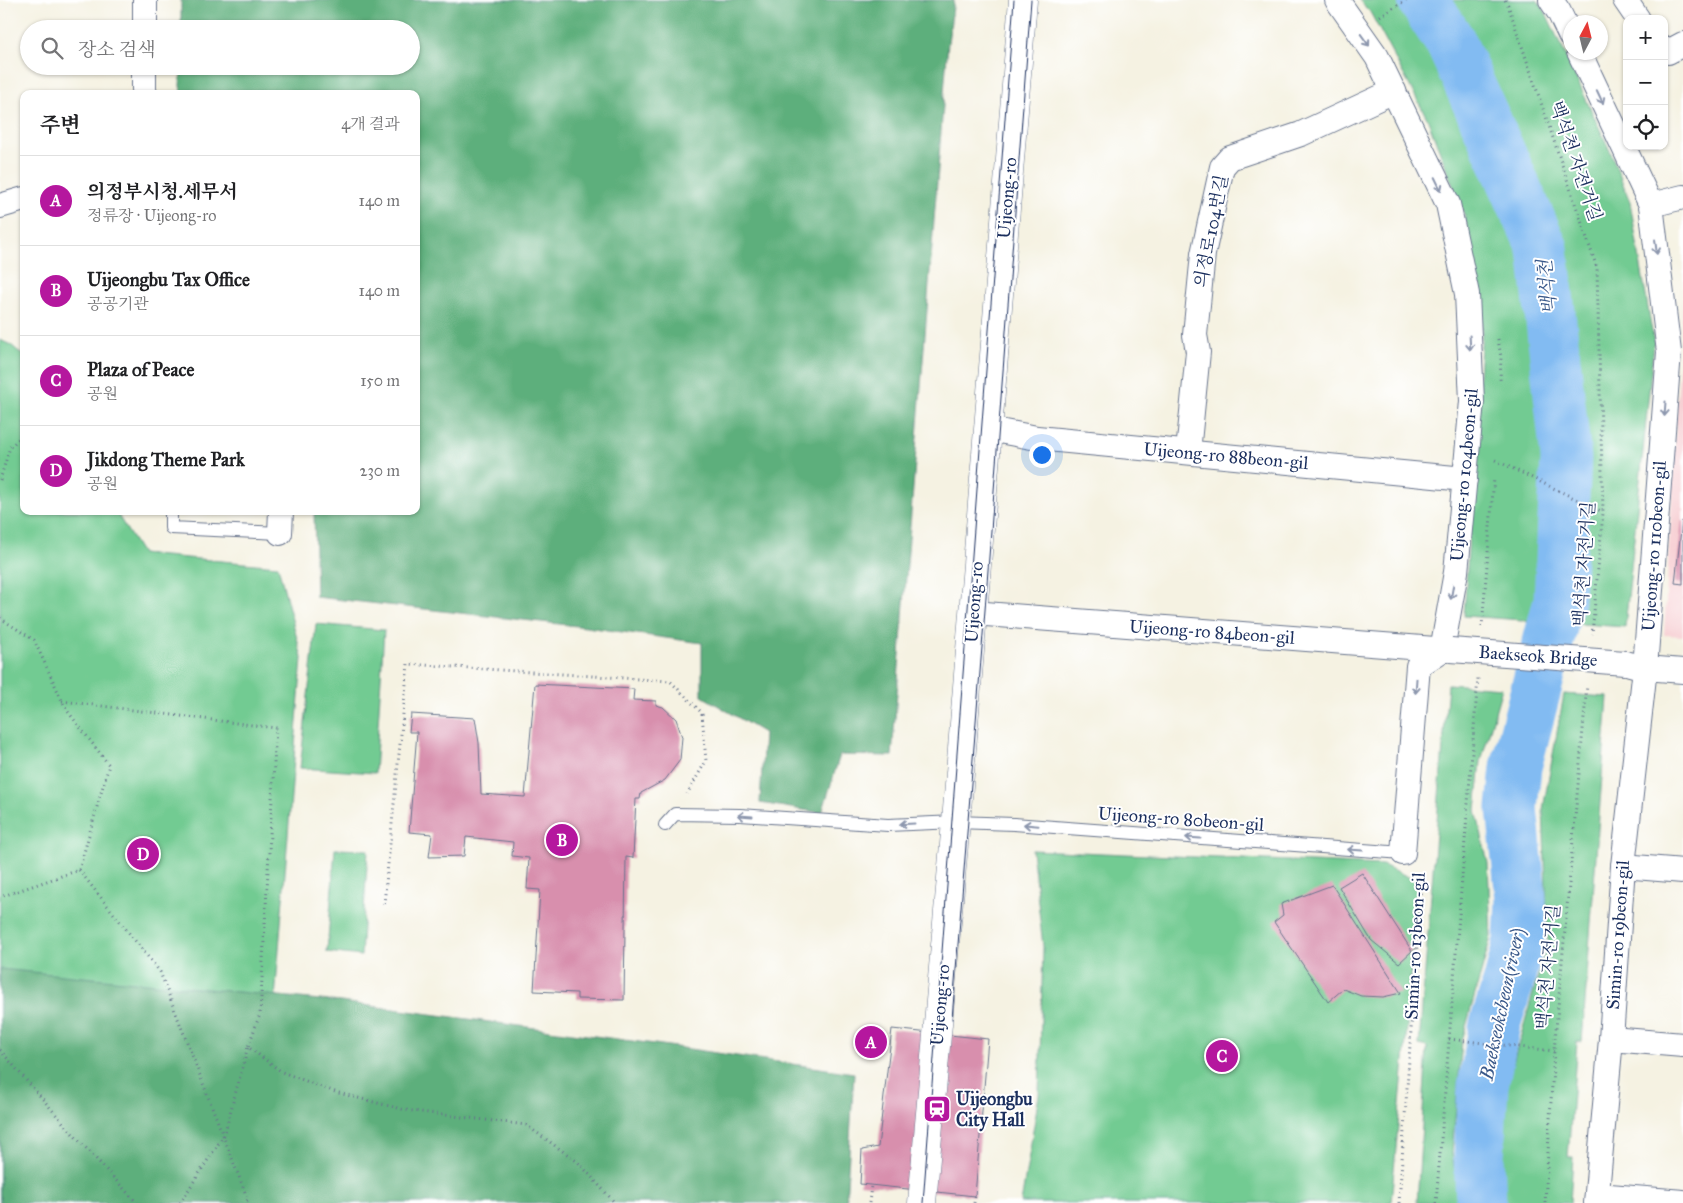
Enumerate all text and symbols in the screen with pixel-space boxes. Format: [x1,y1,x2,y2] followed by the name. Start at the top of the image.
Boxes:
[1563,15,1608,60] north arrow
[1623,15,1668,150] map controls
[1623,15,1668,60] button: +
[20,20,420,75] search box
[1360,33,1370,47] one-way arrow
[38,34,66,62] icon: search
[78,38,156,61] text: 장소 검색
[1623,60,1668,105] button: −
[1595,89,1605,104] one-way arrow
[1545,98,1607,224] street label: 백석천 자전거길
[1623,105,1668,150] button: locate
[40,112,81,138] text: 주변
[341,114,400,133] text: 4개 결과
[992,156,1023,240] street label: Uijeong-ro
[1189,173,1233,289] street label: 의정로104번길
[1434,177,1444,192] one-way arrow
[87,180,238,203] text: 의정부시청.세무서
[51,191,61,210] text: A
[359,191,400,210] text: 140 m
[87,206,216,225] text: 정류장 · Uijeong-ro
[1651,239,1661,255] one-way arrow
[1533,257,1561,316] water label: 백석천
[87,268,250,291] text: Uijeongbu Tax Office
[51,281,61,300] text: B
[359,281,400,300] text: 140 m
[87,294,149,313] text: 공공기관
[1465,334,1474,350] one-way arrow
[87,358,194,381] text: Plaza of Peace
[51,371,61,390] text: C
[360,371,400,390] text: 150 m
[87,384,118,403] text: 공원
[1445,387,1484,563] street label: Uijeong-ro 104beon-gil
[1660,400,1670,416] one-way arrow
[1143,438,1309,475] street label: Uijeong-ro 88beon-gil
[1029,442,1055,468] your location
[87,448,245,471] text: Jikdong Theme Park
[1637,460,1672,632] street label: Uijeong-ro 110beon-gil
[50,461,62,480] text: D
[360,461,400,480] text: 230 m
[87,474,118,493] text: 공원
[1569,501,1599,627] street label: 백석천 자전거길
[960,561,989,644] street label: Uijeong-ro
[1447,583,1457,599] one-way arrow
[1128,615,1296,650] street label: Uijeong-ro 84beon-gil
[1478,641,1598,672] street label: Baekseok Bridge
[1412,678,1421,694] one-way arrow
[1097,802,1265,837] street label: Uijeong-ro 80beon-gil
[738,811,754,820] one-way arrow
[900,820,916,829] one-way arrow
[1023,820,1039,830] one-way arrow
[546,821,578,859] pin: B
[1185,833,1201,842] one-way arrow
[127,835,159,873] pin: D
[1347,845,1363,854] one-way arrow
[1602,859,1635,1010] street label: Simin-ro 19beon-gil
[1400,872,1431,1020] street label: Simin-ro 13beon-gil
[1532,903,1564,1031] street label: 백석천 자전거길
[1474,926,1530,1083] water label: Baekseokcheon(river)
[925,963,956,1047] street label: Uijeong-ro
[855,1023,887,1061] pin: A
[1206,1037,1238,1075] pin: C
[956,1088,1033,1132] place label: Uijeongbu City Hall
[922,1094,952,1124] station icon: Uijeongbu City Hall

